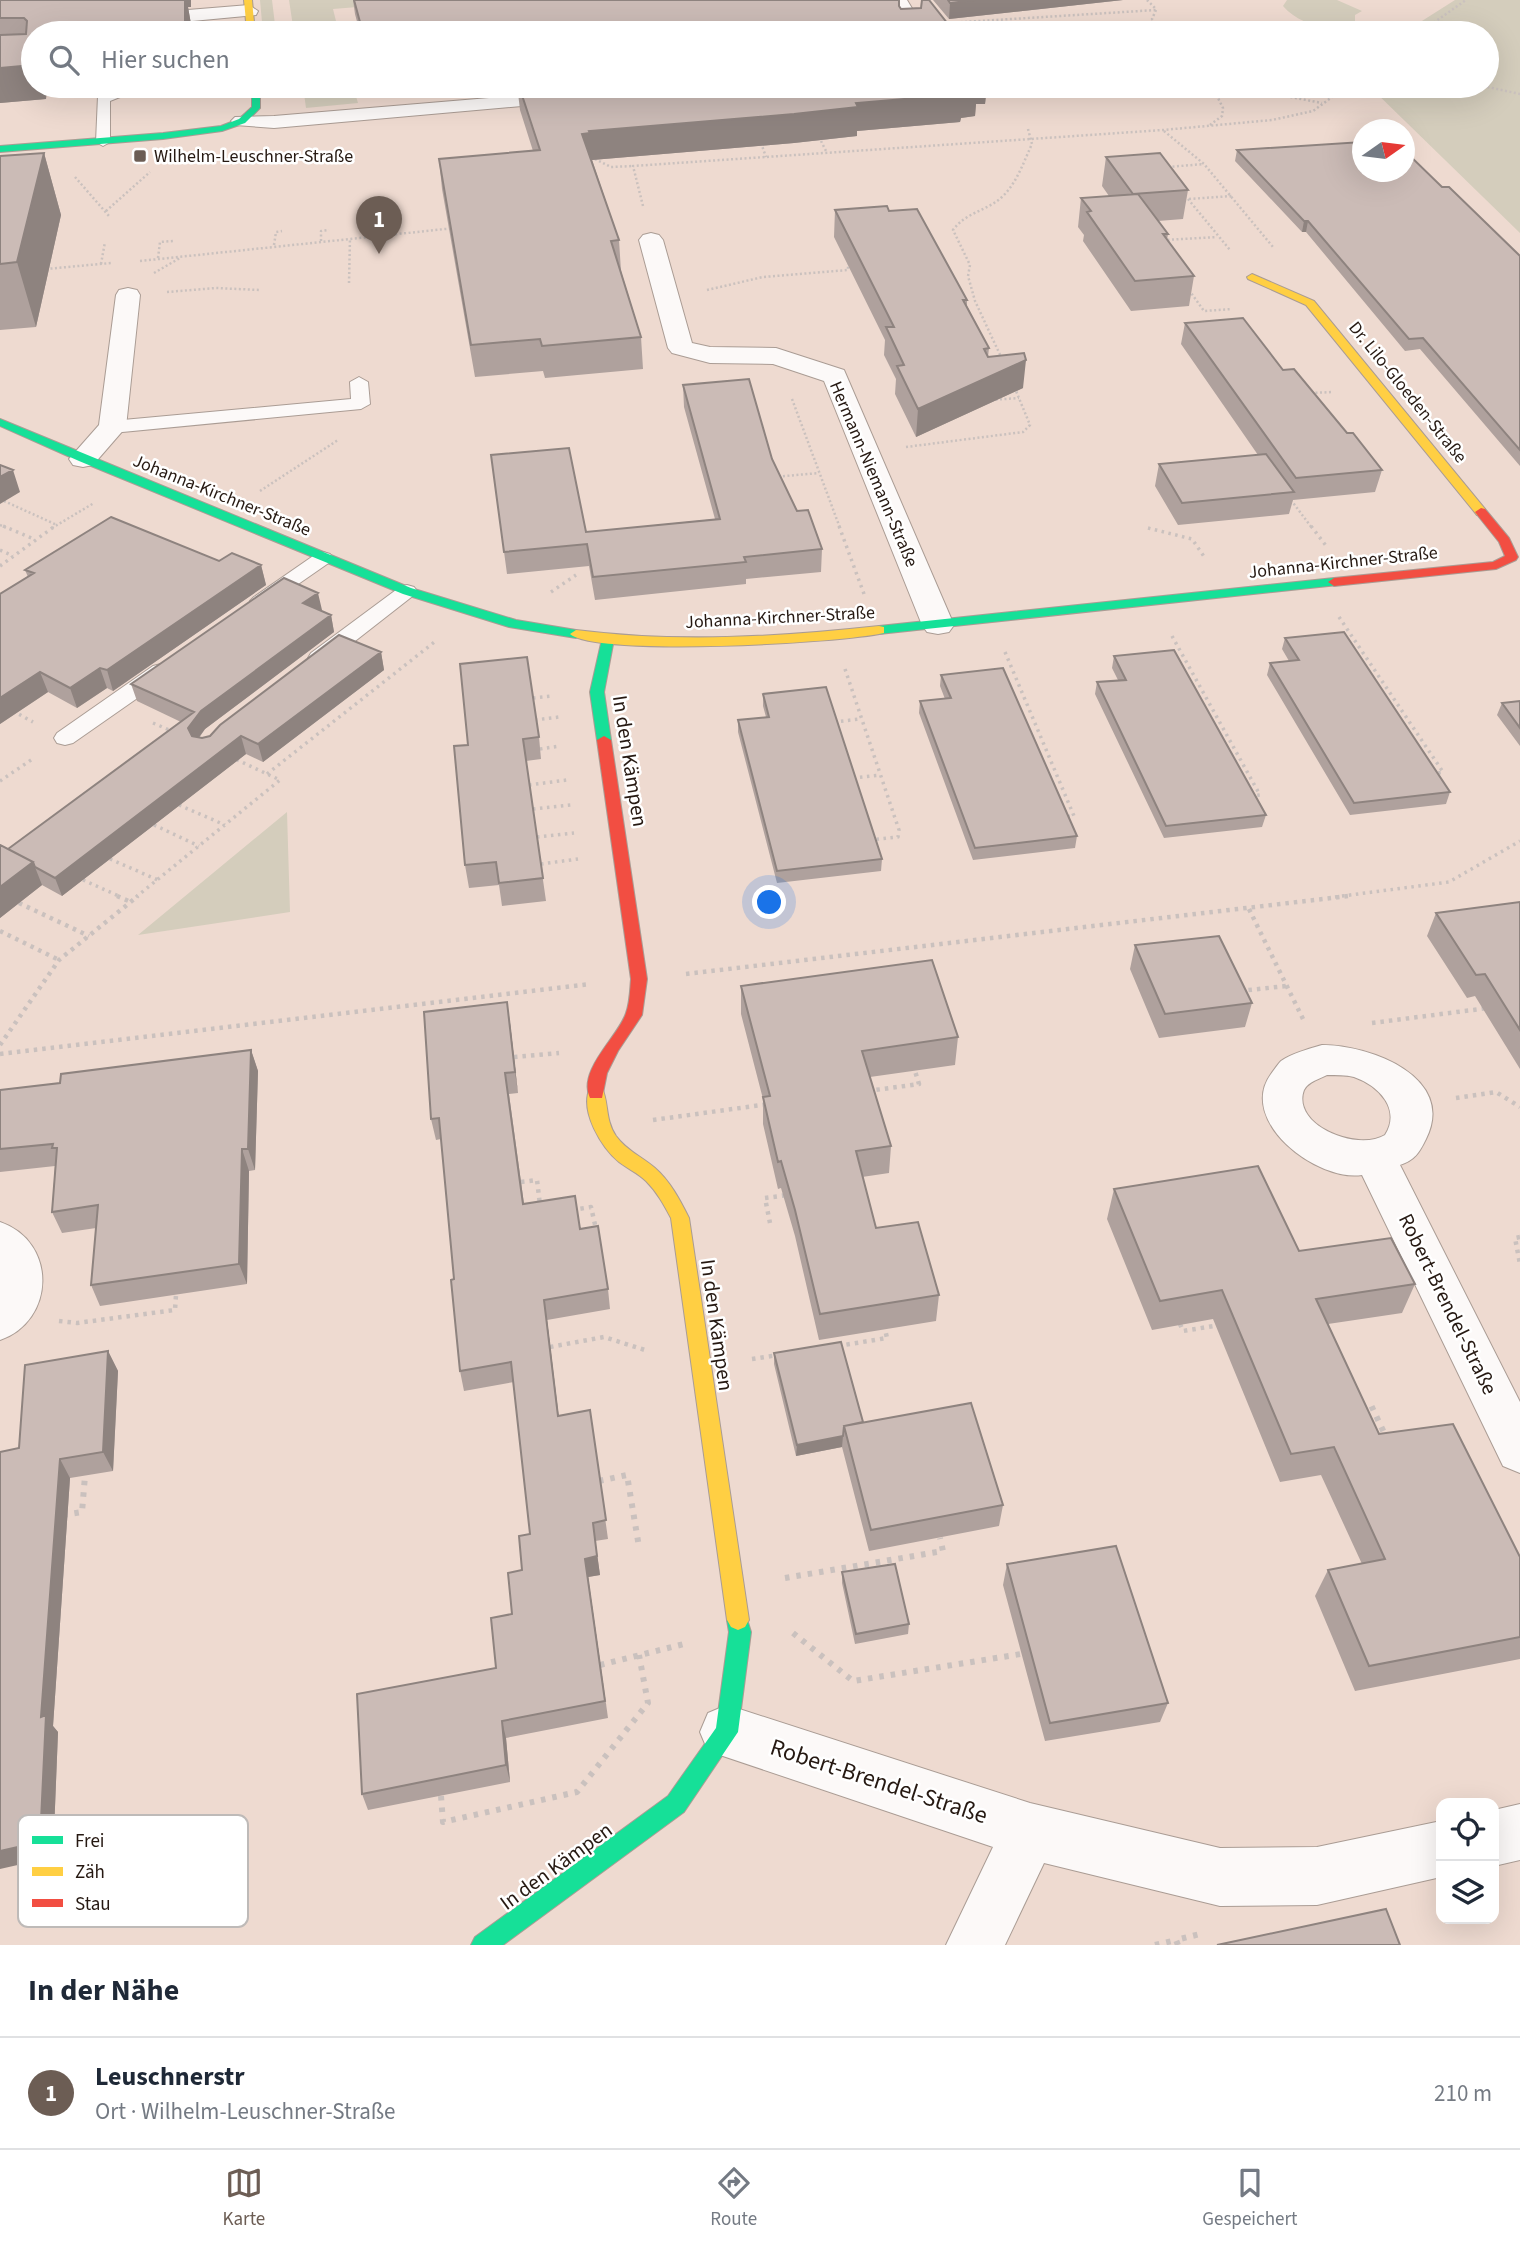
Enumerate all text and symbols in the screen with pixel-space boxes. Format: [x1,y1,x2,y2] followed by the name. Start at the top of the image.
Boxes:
[21,21,1499,98] search box
[45,41,83,79] icon: search
[101,41,230,78] text: Hier suchen
[1352,119,1415,182] north arrow
[154,144,353,169] place label: Wilhelm-Leuschner-Straße
[132,148,148,164] marker: Wilhelm-Leuschner-Straße
[356,196,402,254] pin: 1
[1343,316,1473,468] street label: Dr. Lilo-Gloeden-Straße
[823,377,924,571] street label: Hermann-Niemann-Straße
[129,448,315,543] street label: Johanna-Kirchner-Straße
[1247,540,1439,585] street label: Johanna-Kirchner-Straße
[685,600,876,635] street label: Johanna-Kirchner-Straße
[605,693,655,829] street label: In den Kämpen
[752,885,786,919] your location
[1391,1208,1505,1400] street label: Robert-Brendel-Straße
[693,1257,741,1393] street label: In den Kämpen
[766,1730,992,1833] street label: Robert-Brendel-Straße
[1436,1798,1499,1924] map controls
[1436,1798,1499,1861] button: locate
[18,1815,248,1927] legend
[494,1815,618,1917] street label: In den Kämpen
[75,1828,105,1855] text: Frei
[75,1859,105,1886] text: Zäh
[1436,1861,1499,1924] button: layers
[75,1891,111,1918] text: Stau
[28,1969,179,2012] text: In der Nähe
[95,2058,245,2095] text: Leuschnerstr
[45,2077,57,2110] text: 1
[1434,2077,1492,2110] text: 210 m
[95,2095,395,2128] text: Ort · Wilhelm-Leuschner-Straße
[223,2164,265,2233] tab: Karte
[710,2164,757,2233] tab: Route
[1202,2164,1297,2233] tab: Gespeichert

